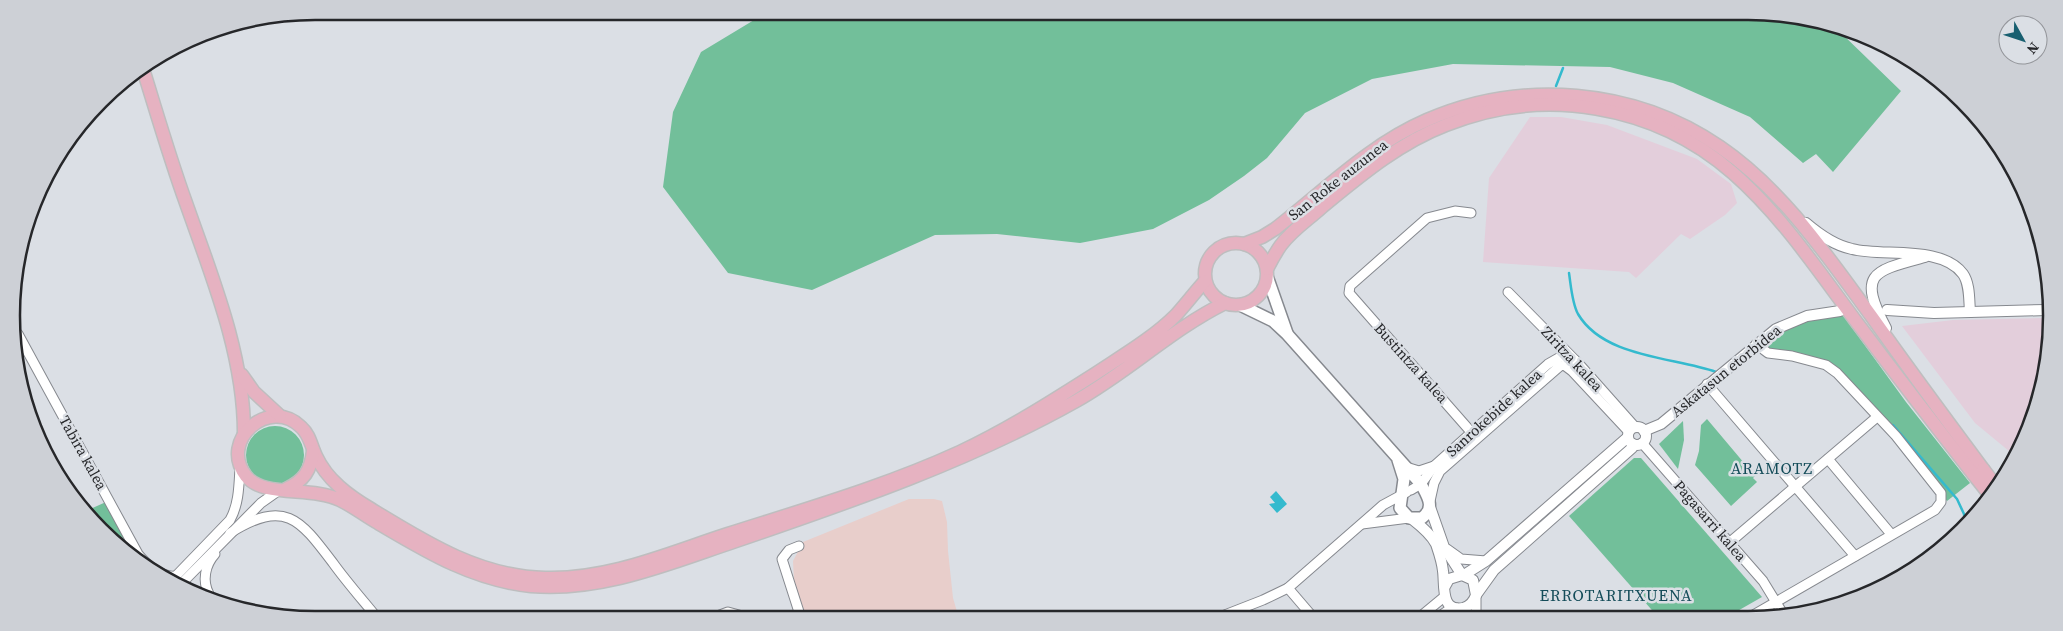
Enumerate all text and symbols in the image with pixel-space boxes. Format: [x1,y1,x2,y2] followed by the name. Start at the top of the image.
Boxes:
[1998,15,2048,65] north arrow
[2022,38,2044,59] text: N
[1284,134,1392,225] street label: San Roke auzunea
[1370,318,1453,408] street label: Bustintza kalea
[1666,319,1786,422] street label: Askatasun etorbidea
[1537,322,1608,396] street label: Ziritza kalea
[1441,364,1546,461] street label: Sanrokebide kalea
[54,412,113,494] street label: Tabira kalea
[1731,457,1813,479] district label: ARAMOTZ
[1669,475,1752,566] street label: Pagasarri kalea
[1539,584,1693,606] district label: ERROTARITXUENA

